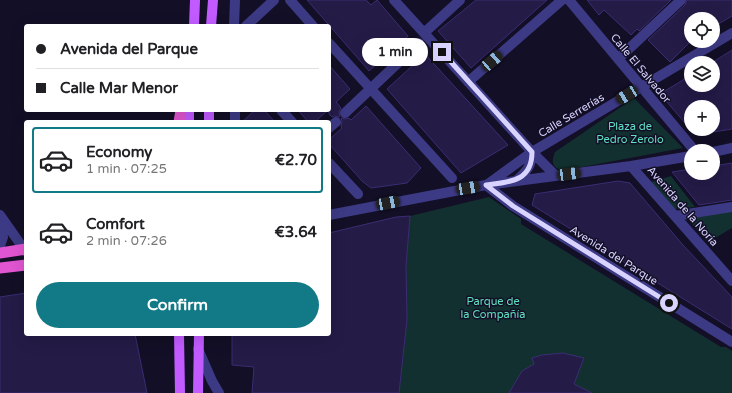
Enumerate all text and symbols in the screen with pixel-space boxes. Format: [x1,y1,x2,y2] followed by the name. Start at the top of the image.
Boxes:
[684,12,720,180] map controls
[684,12,720,48] button: locate
[608,31,674,106] street label: Calle El Salvador
[362,38,428,66] callout: 1 min
[60,40,198,58] text: Avenida del Parque
[433,43,451,61] route end
[378,44,412,60] text: 1 min
[479,49,505,73] car
[684,56,720,92] button: layers
[60,79,178,97] text: Calle Mar Menor
[614,84,640,106] car
[536,91,606,140] street label: Calle Serrerías
[684,100,720,136] button: +
[596,120,664,146] park label: Plaza de Pedro Zerolo
[38,142,74,178] icon: car
[86,143,152,161] text: Economy
[684,144,720,180] button: −
[275,151,317,169] text: €2.70
[86,161,167,177] text: 1 min · 07:25
[644,164,721,249] street label: Avenida de la Noria
[556,167,582,181] car
[455,180,481,196] car
[375,195,401,211] car
[38,214,74,250] icon: car
[86,215,145,233] text: Comfort
[275,223,317,241] text: €3.64
[567,223,660,288] street label: Avenida del Parque
[86,233,167,249] text: 2 min · 07:26
[36,282,319,328] button: Confirm
[660,294,678,312] route start
[461,295,525,321] park label: Parque de la Compañía

